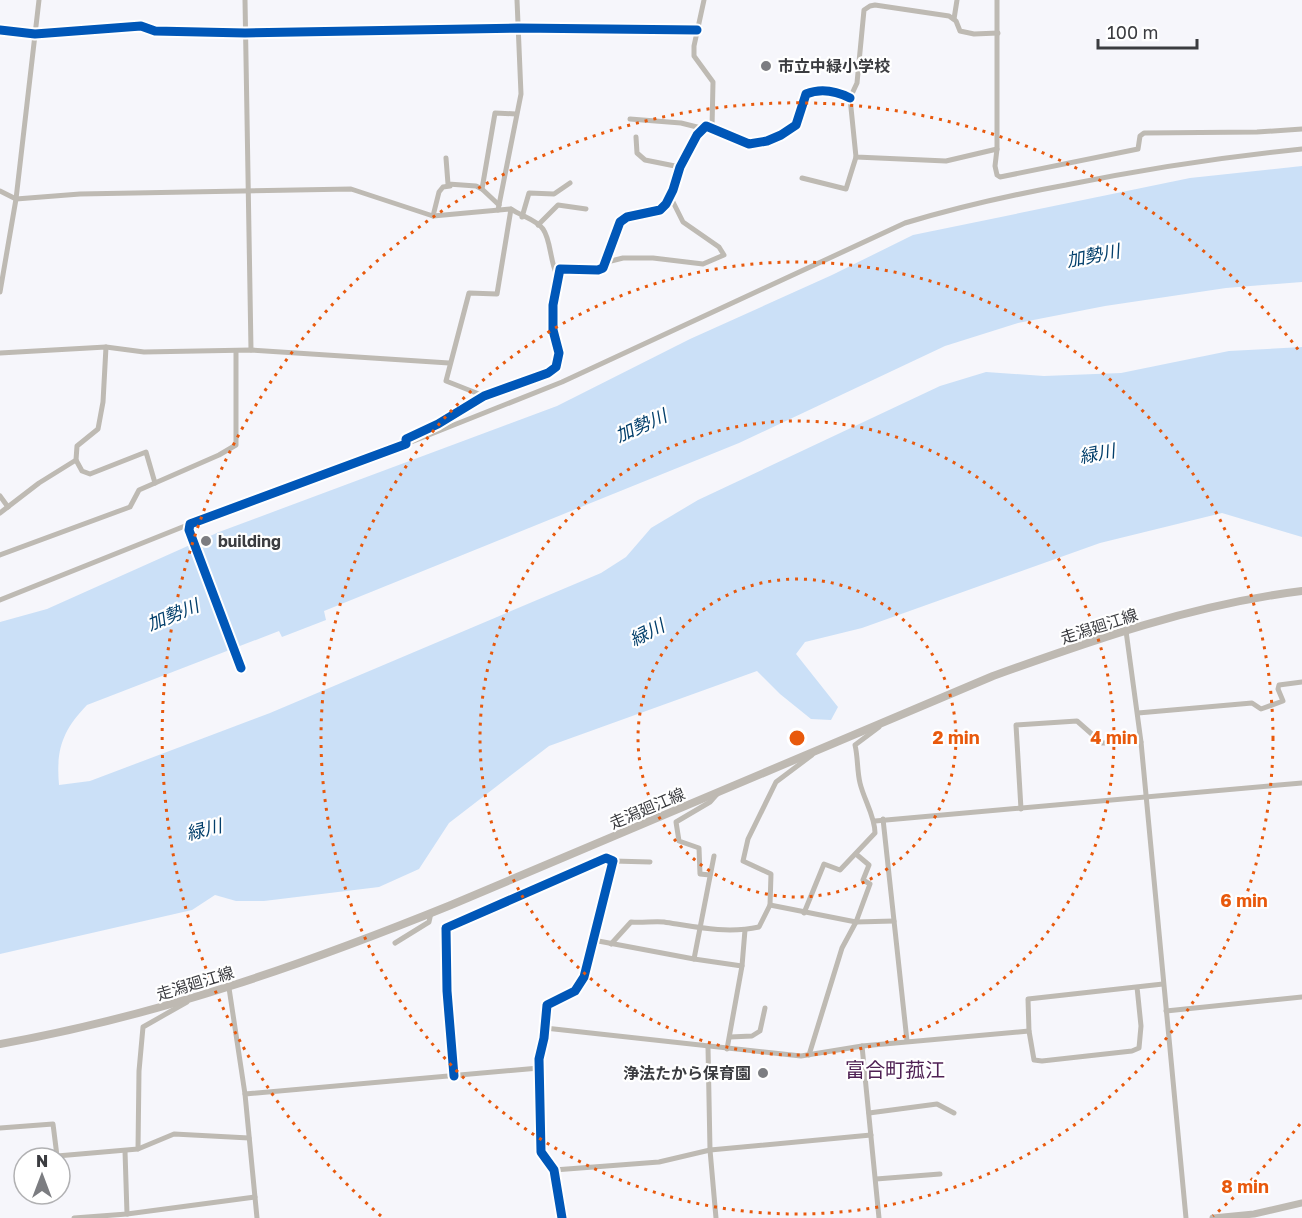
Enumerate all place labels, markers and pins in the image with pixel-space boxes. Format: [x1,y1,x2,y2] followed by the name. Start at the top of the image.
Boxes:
[778,56,890,76] place label: 市立中緑小学校
[759,59,773,73] marker: 市立中緑小学校
[218,531,281,551] place label: building
[199,534,213,548] marker: building
[787,728,807,748] centre of rings
[623,1063,751,1083] place label: 浄法たから保育園
[756,1066,770,1080] marker: 浄法たから保育園

